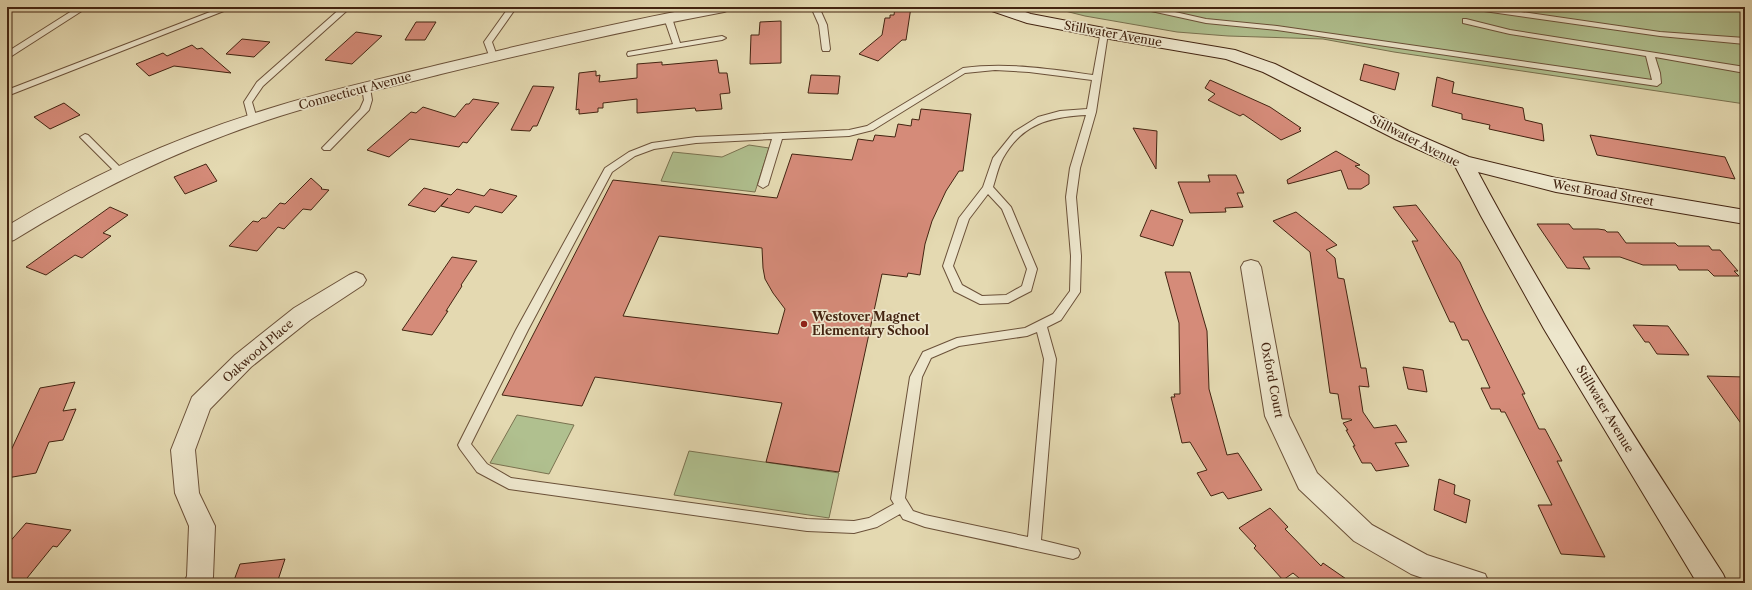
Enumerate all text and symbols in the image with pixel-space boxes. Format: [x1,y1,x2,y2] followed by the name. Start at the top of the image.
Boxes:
[1063,18,1163,50] street label: Stillwater Avenue
[297,68,413,113] street label: Connecticut Avenue
[1368,111,1463,170] street label: Stillwater Avenue
[1550,176,1656,209] street label: West Broad Street
[811,309,929,338] place label: Westover Magnet Elementary School
[219,316,296,385] street label: Oakwood Place
[799,319,809,329] marker: Westover Magnet Elementary School
[1258,341,1287,420] street label: Oxford Court
[1573,362,1638,455] street label: Stillwater Avenue

